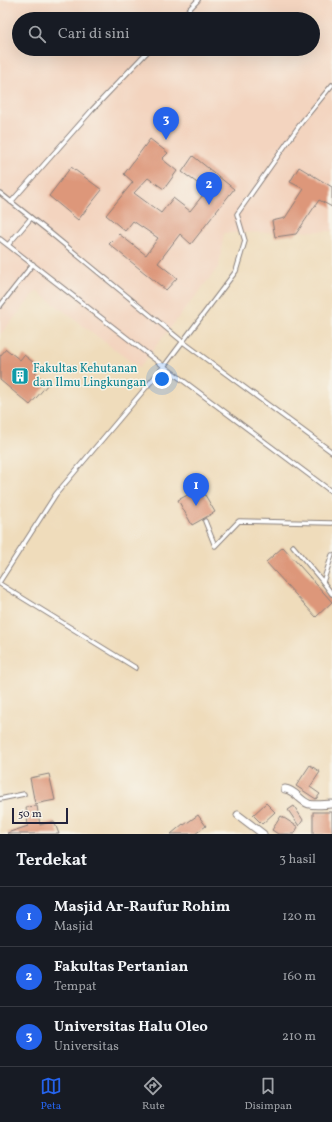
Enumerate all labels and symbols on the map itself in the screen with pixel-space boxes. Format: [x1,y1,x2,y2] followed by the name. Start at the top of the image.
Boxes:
[153,107,179,140] pin: 3
[196,172,222,205] pin: 2
[33,361,146,391] place label: Fakultas Kehutanan dan Ilmu Lingkungan
[10,366,30,386] building icon: Fakultas Kehutanan dan Ilmu Lingkungan
[152,369,172,389] your location
[183,473,209,506] pin: 1
[12,806,68,825] scale bar

